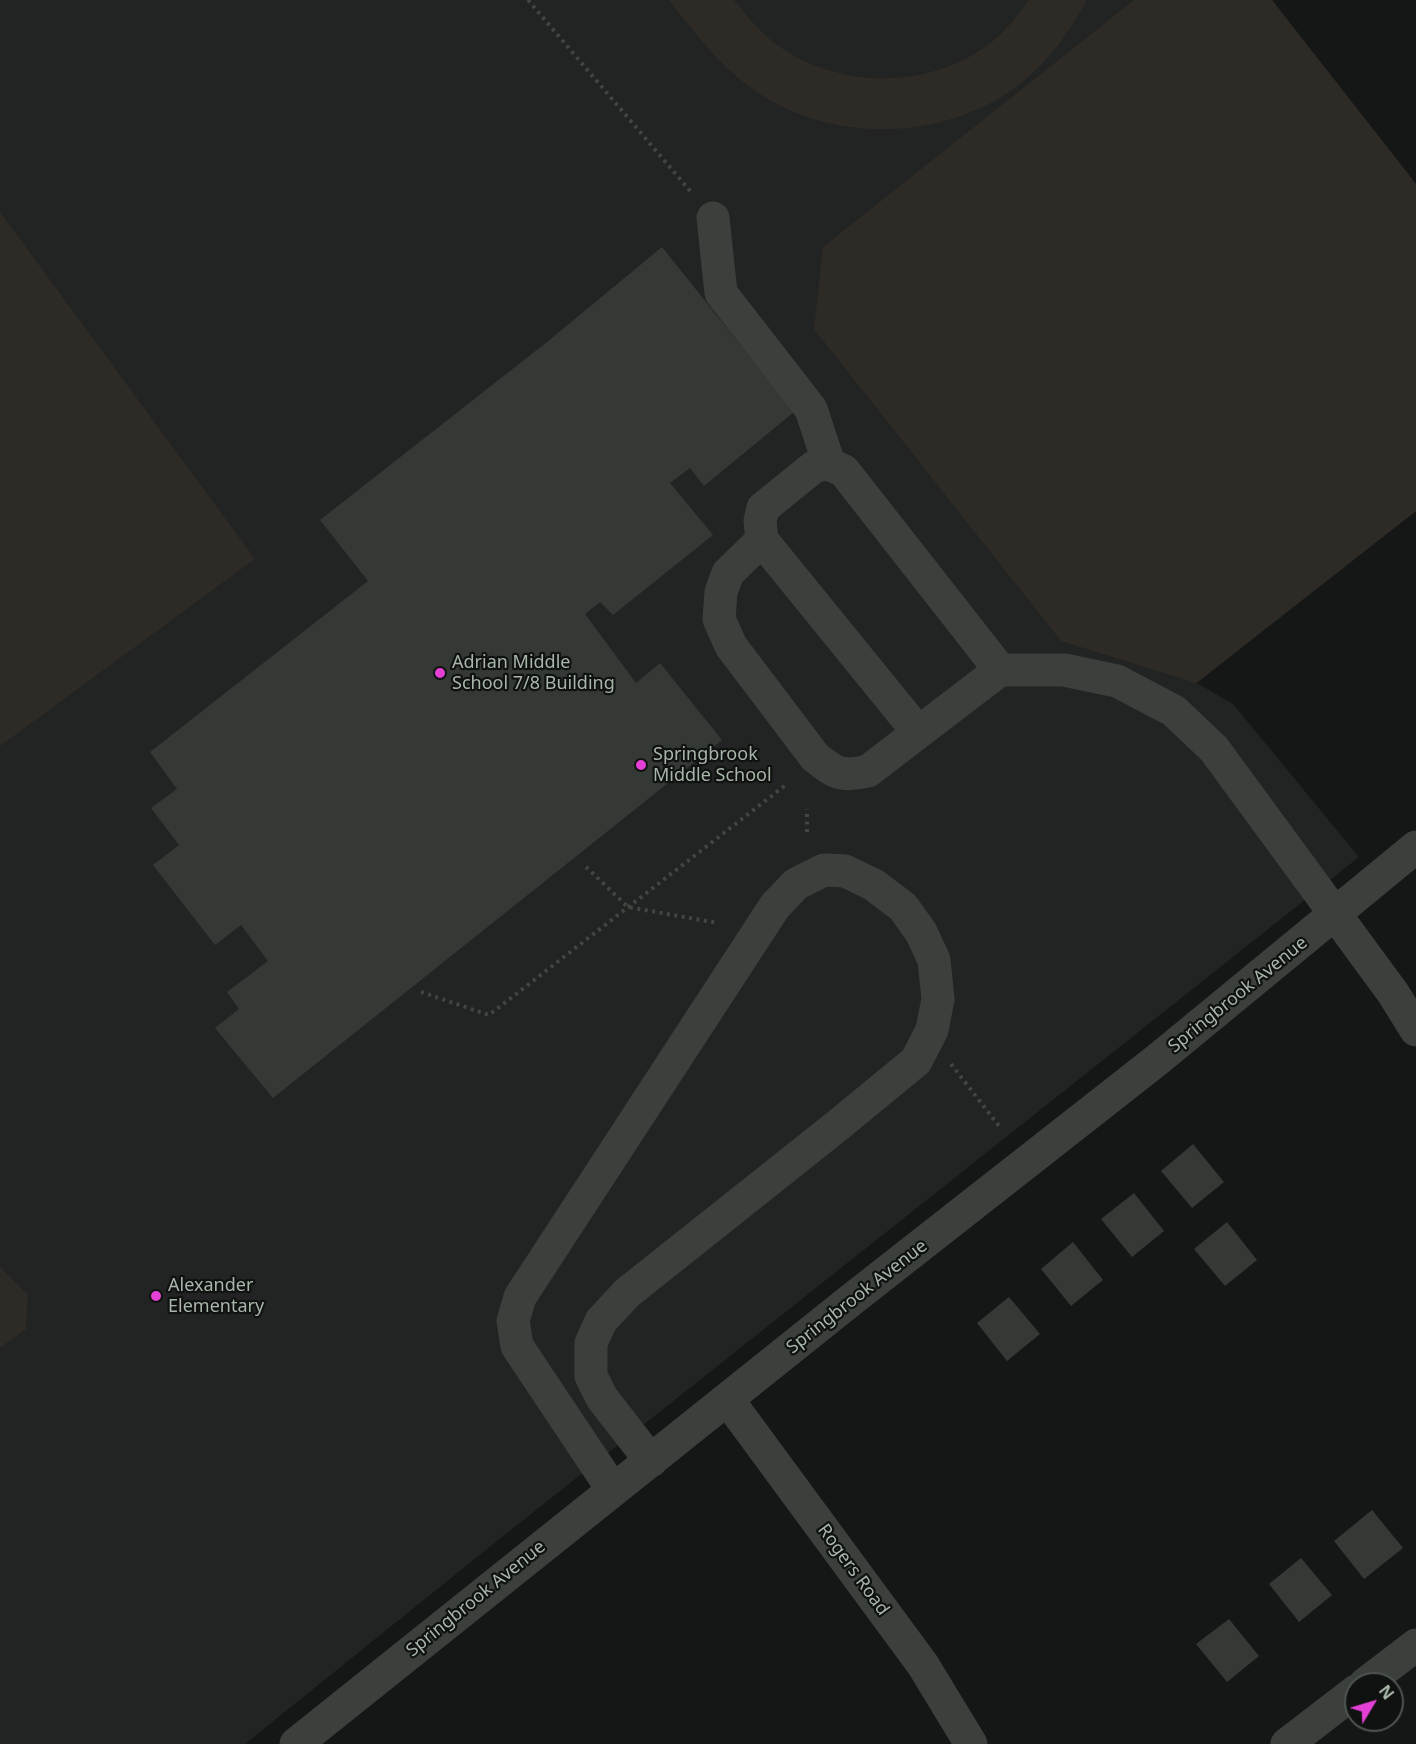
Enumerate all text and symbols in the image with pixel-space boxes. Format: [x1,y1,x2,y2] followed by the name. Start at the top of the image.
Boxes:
[452,652,615,694] place label: Adrian Middle School 7/8 Building
[433,666,447,680] marker: Adrian Middle School 7/8 Building
[653,744,772,786] place label: Springbrook Middle School
[634,758,648,772] marker: Springbrook Middle School
[1164,932,1312,1058] street label: Springbrook Avenue
[782,1235,932,1359] street label: Springbrook Avenue
[168,1275,264,1318] place label: Alexander Elementary
[149,1289,163,1303] marker: Alexander Elementary
[813,1520,893,1620] street label: Rogers Road
[402,1536,550,1662] street label: Springbrook Avenue
[1344,1672,1404,1732] north arrow
[1374,1680,1399,1704] text: N

